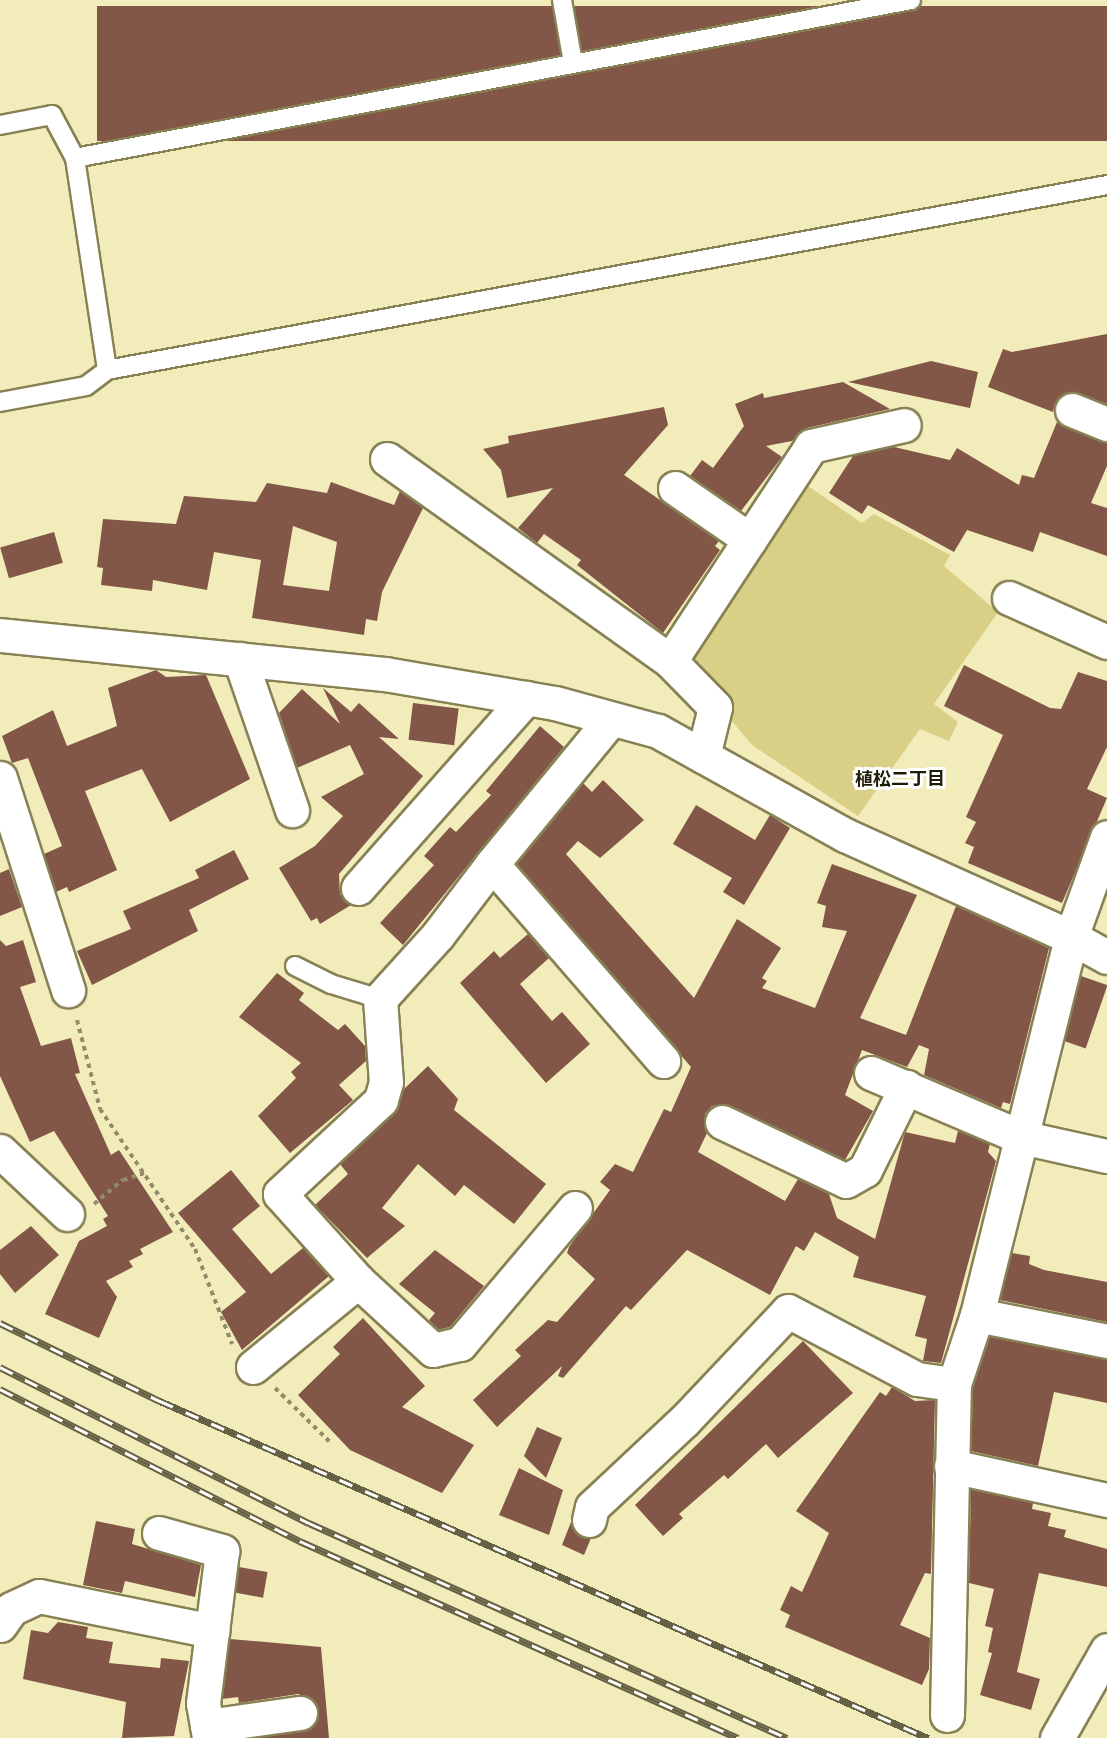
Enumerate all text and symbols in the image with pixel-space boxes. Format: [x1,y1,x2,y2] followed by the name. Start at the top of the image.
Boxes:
[855,768,945,790] district label: 植松二丁目

